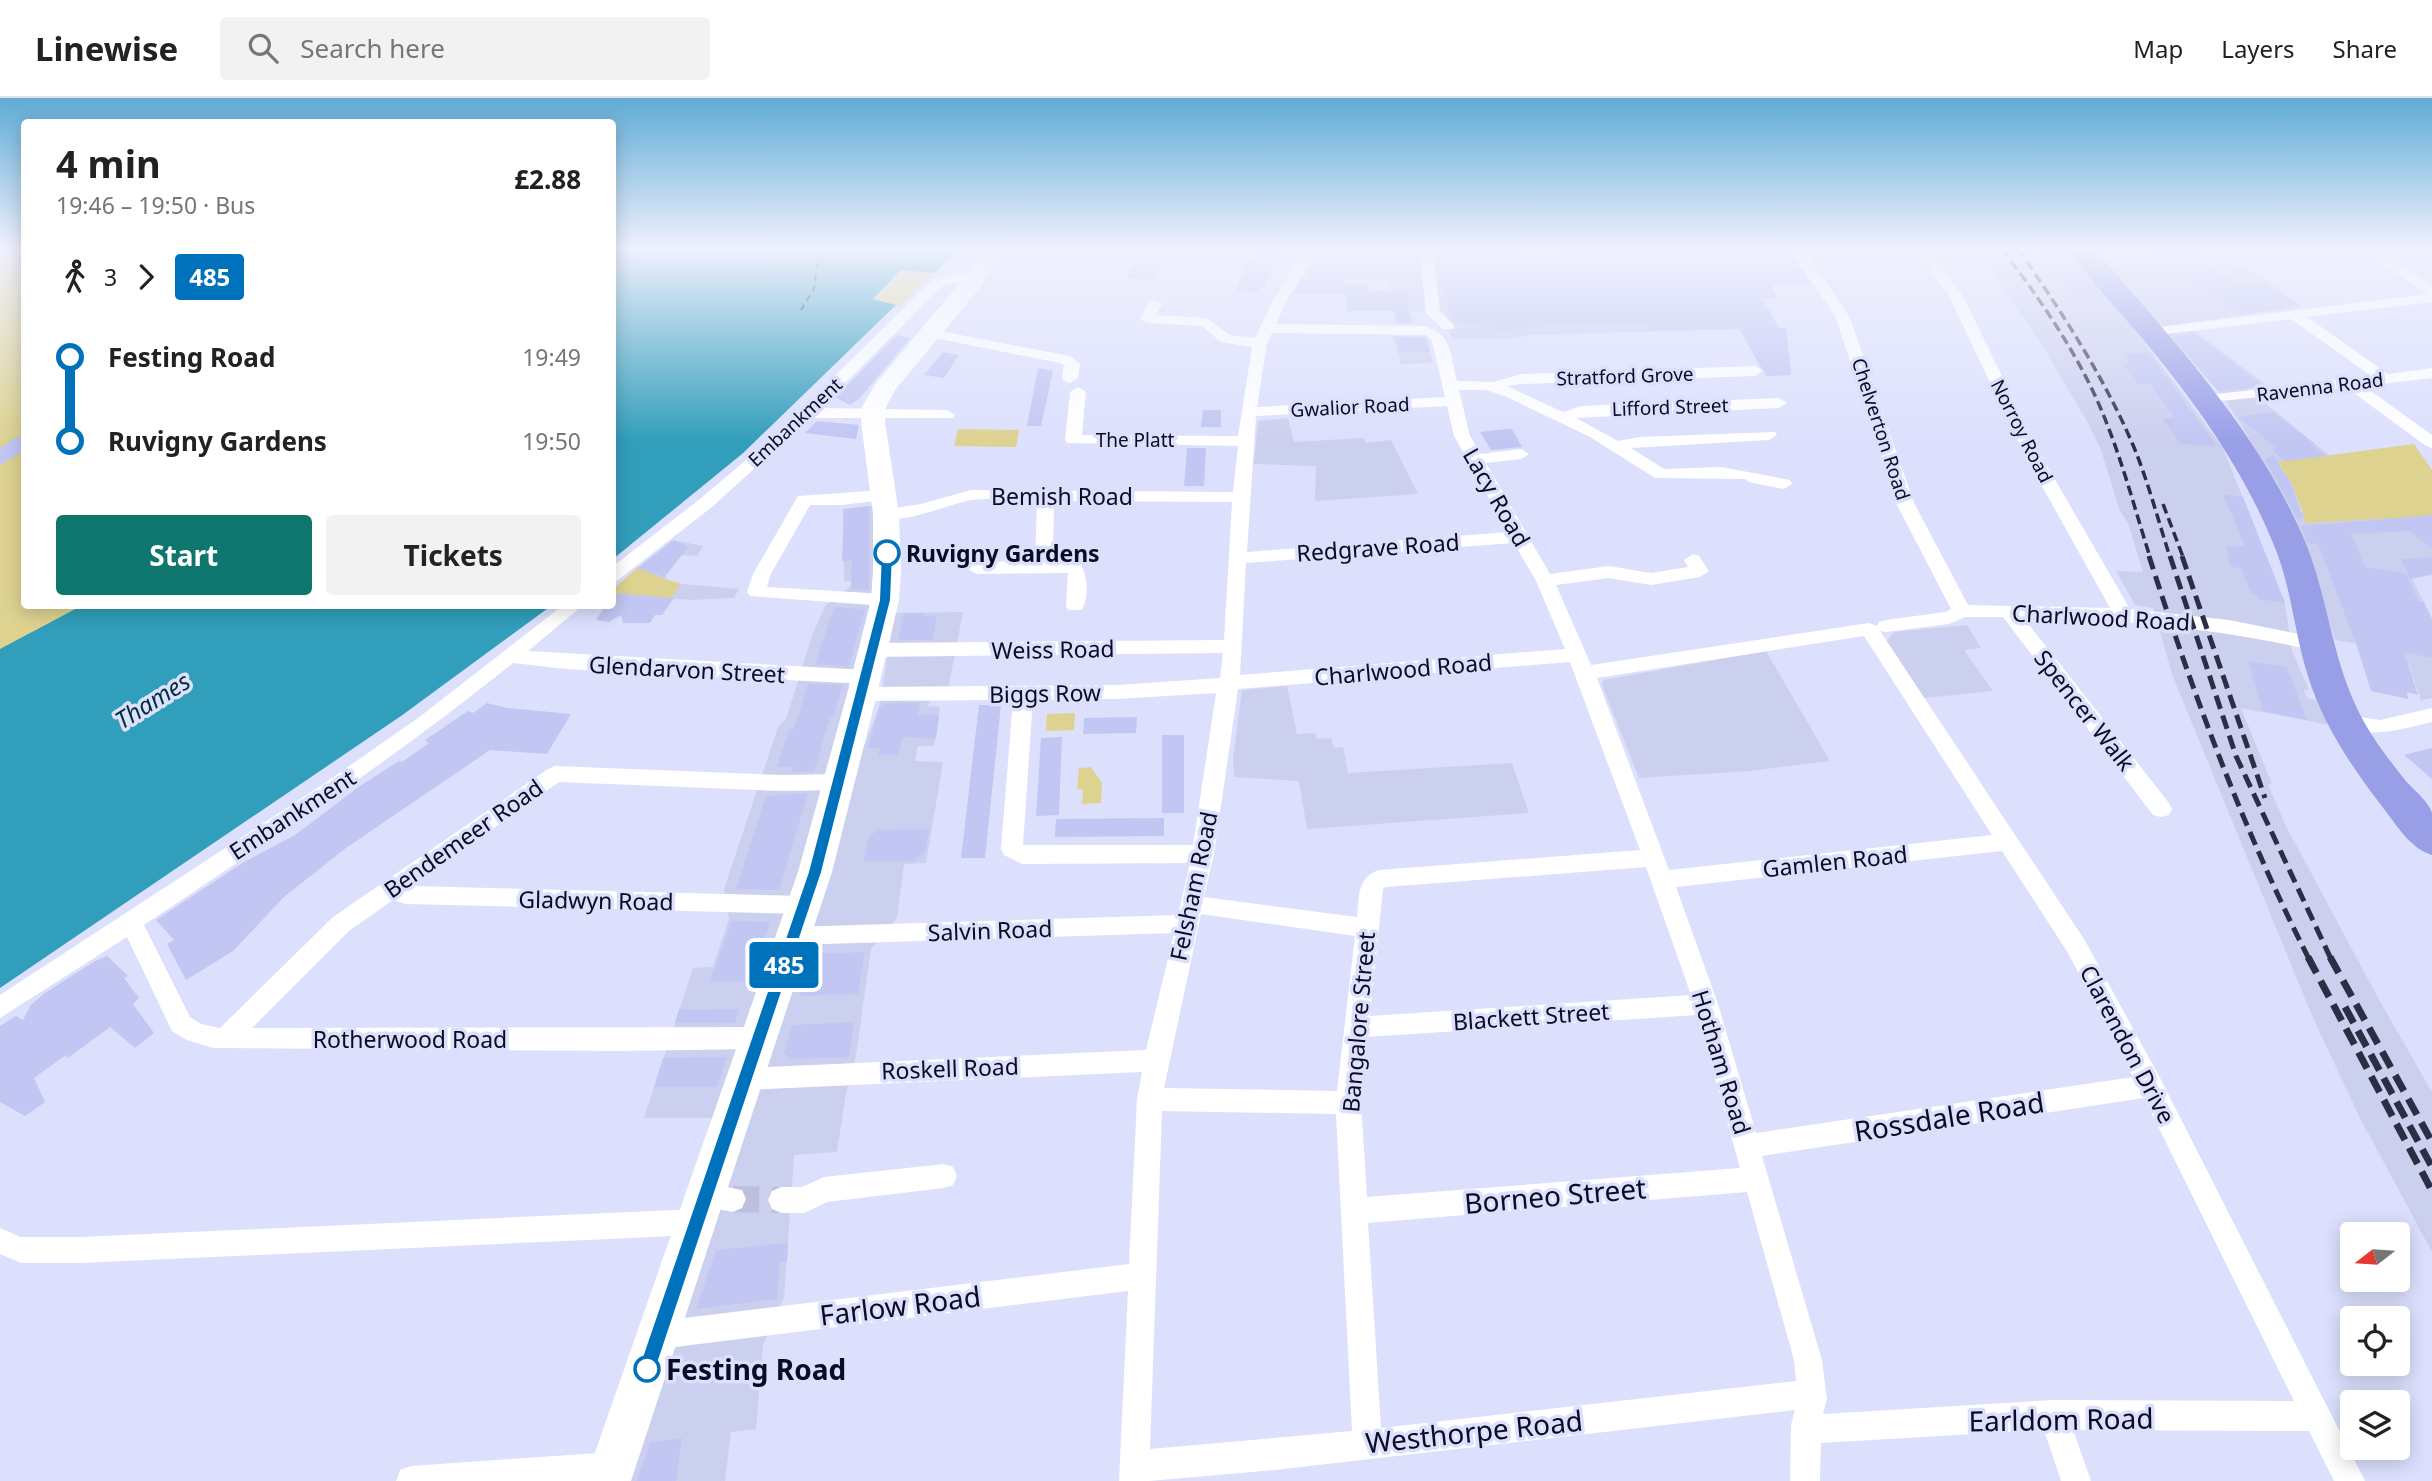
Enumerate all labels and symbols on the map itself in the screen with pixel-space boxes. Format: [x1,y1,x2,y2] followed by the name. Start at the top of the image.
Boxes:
[1846,354,1916,504] street label: Chelverton Road
[1556,361,1694,391] street label: Stratford Grove
[2255,366,2385,408] street label: Ravenna Road
[742,372,848,472] street label: Embankment
[1985,375,2059,487] street label: Norroy Road
[1290,391,1410,423] street label: Gwalior Road
[1611,392,1729,422] street label: Lifford Street
[1096,427,1175,453] street label: The Platt
[1456,442,1538,552] street label: Lacy Road
[991,480,1133,512] street label: Bemish Road
[1295,525,1461,569] street label: Redgrave Road
[906,537,1100,569] place label: Ruvigny Gardens
[874,540,900,566] marker: Ruvigny Gardens
[2011,596,2191,638] street label: Charlwood Road
[991,632,1115,666] street label: Weiss Road
[2028,643,2143,778] street label: Spencer Walk
[1313,645,1493,693] street label: Charlwood Road
[588,648,786,690] street label: Glendarvon Street
[108,664,196,736] water label: Thames
[989,676,1101,710] street label: Biggs Row
[223,761,361,867] street label: Embankment
[377,771,549,905] street label: Bendemeer Road
[1162,808,1224,964] street label: Felsham Road
[1761,837,1909,885] street label: Gamlen Road
[518,883,674,917] street label: Gladwyn Road
[927,912,1053,948] street label: Salvin Road
[1334,930,1382,1114] street label: Bangalore Street
[744,942,824,988] line badge: 485
[2073,959,2183,1129] street label: Clarendon Drive
[1685,986,1759,1138] street label: Hotham Road
[1452,995,1610,1037] street label: Blackett Street
[313,1023,507,1055] street label: Rotherwood Road
[881,1050,1019,1086] street label: Roskell Road
[1851,1082,2047,1150] street label: Rossdale Road
[1463,1168,1647,1222] street label: Borneo Street
[2340,1222,2410,1292] north arrow
[817,1276,983,1334] street label: Farlow Road
[666,1350,846,1388] place label: Festing Road
[634,1356,660,1382] marker: Festing Road
[1968,1398,2154,1440] street label: Earldom Road
[1364,1401,1584,1461] street label: Westhorpe Road

